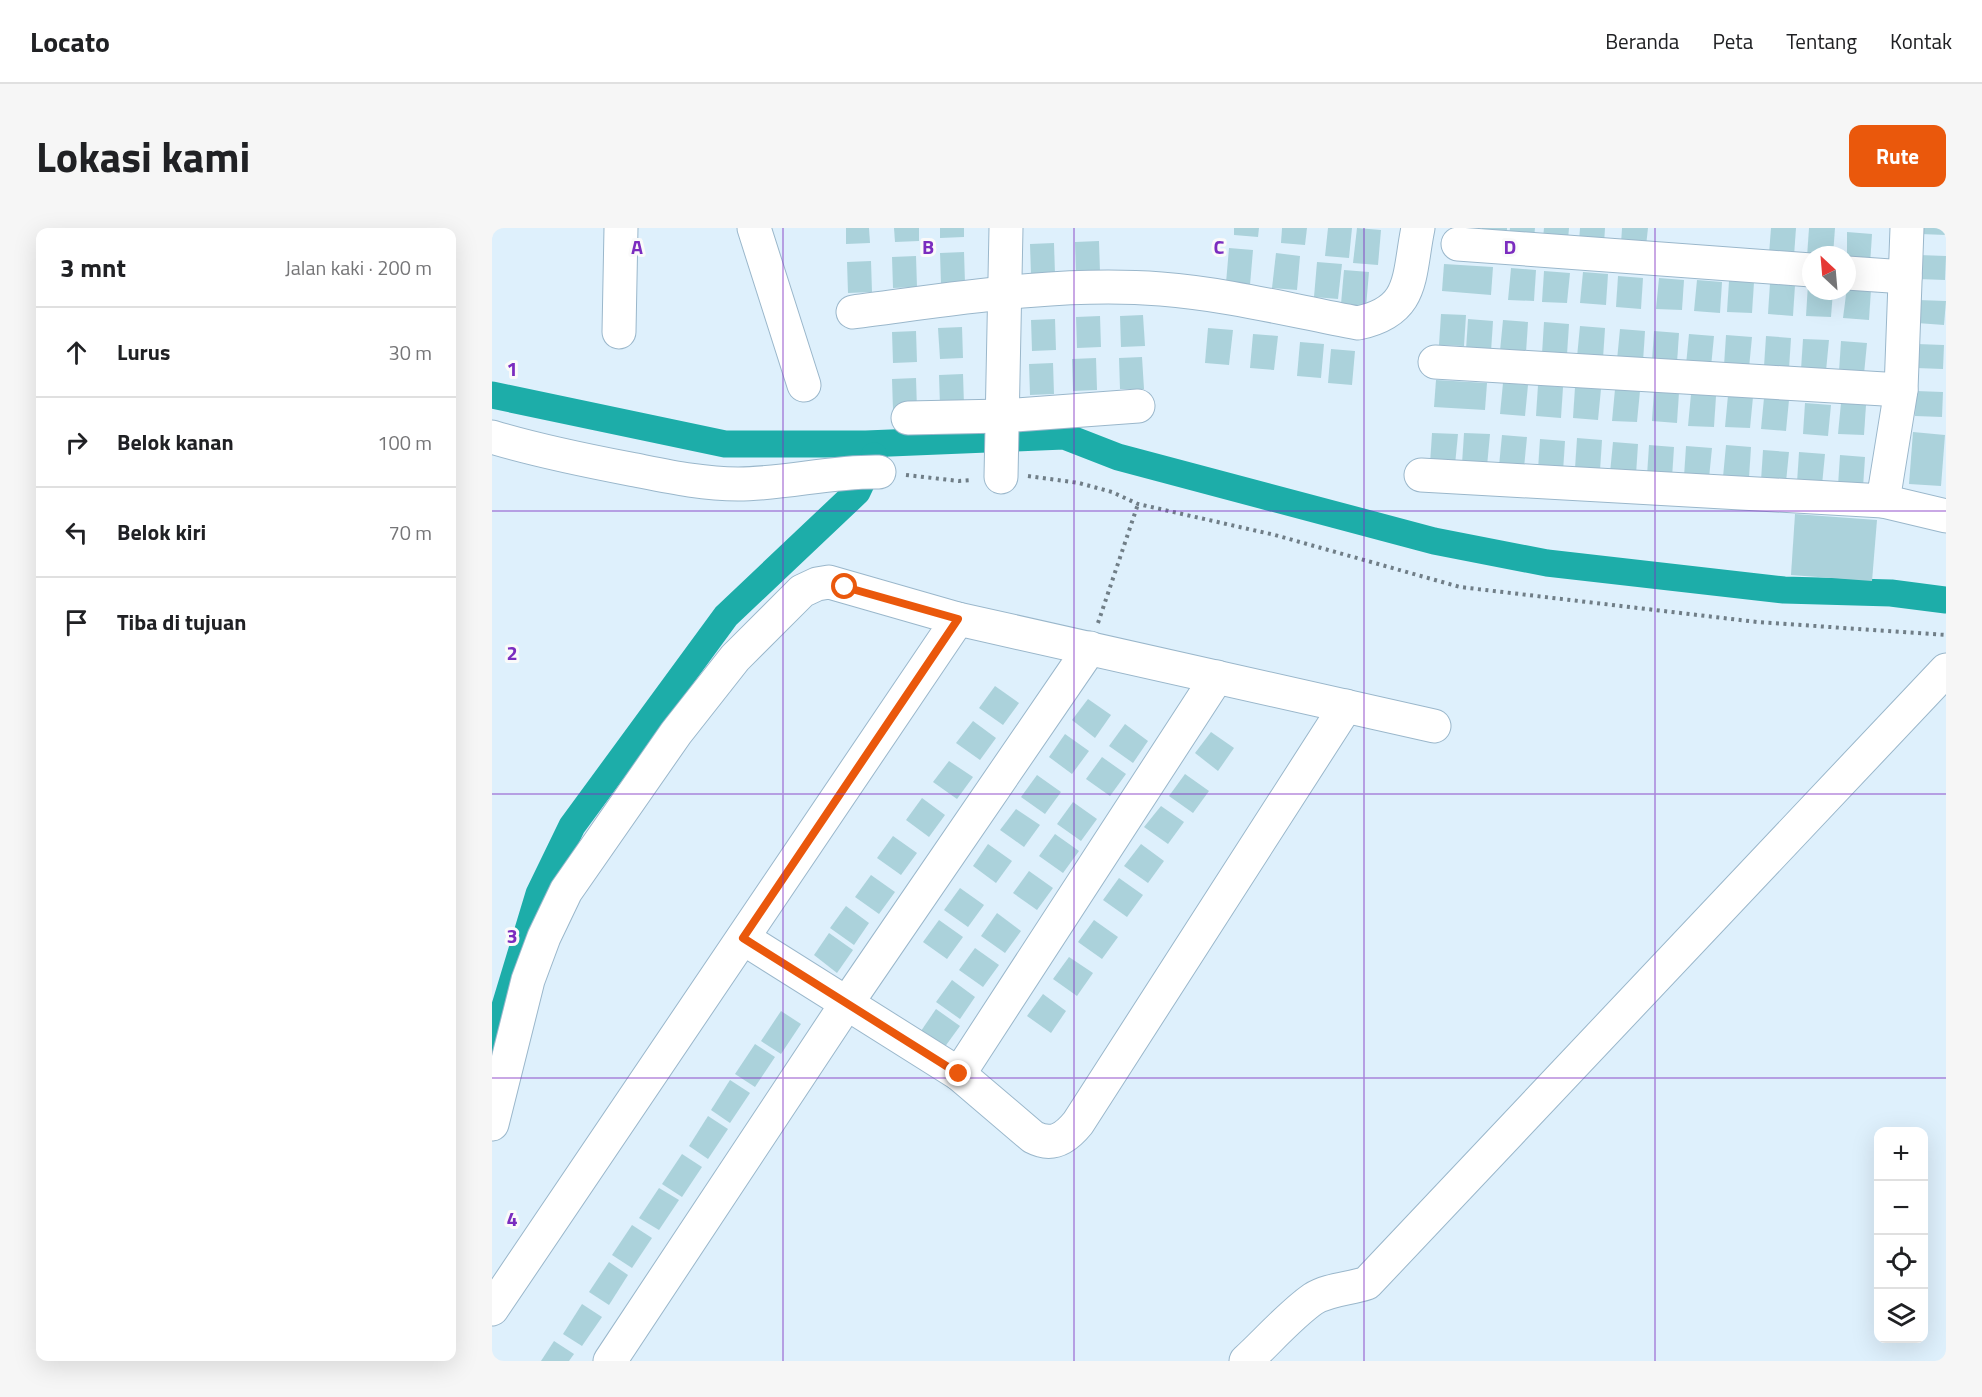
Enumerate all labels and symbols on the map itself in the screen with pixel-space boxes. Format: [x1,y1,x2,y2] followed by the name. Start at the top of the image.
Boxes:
[631,231,643,262] text: A
[922,231,934,262] text: B
[1214,231,1225,262] text: C
[1504,231,1516,262] text: D
[1802,246,1856,300] north arrow
[506,353,518,384] text: 1
[831,573,857,599] route start
[506,637,518,668] text: 2
[506,920,518,951] text: 3
[945,1060,971,1086] route end
[506,1203,518,1234] text: 4

